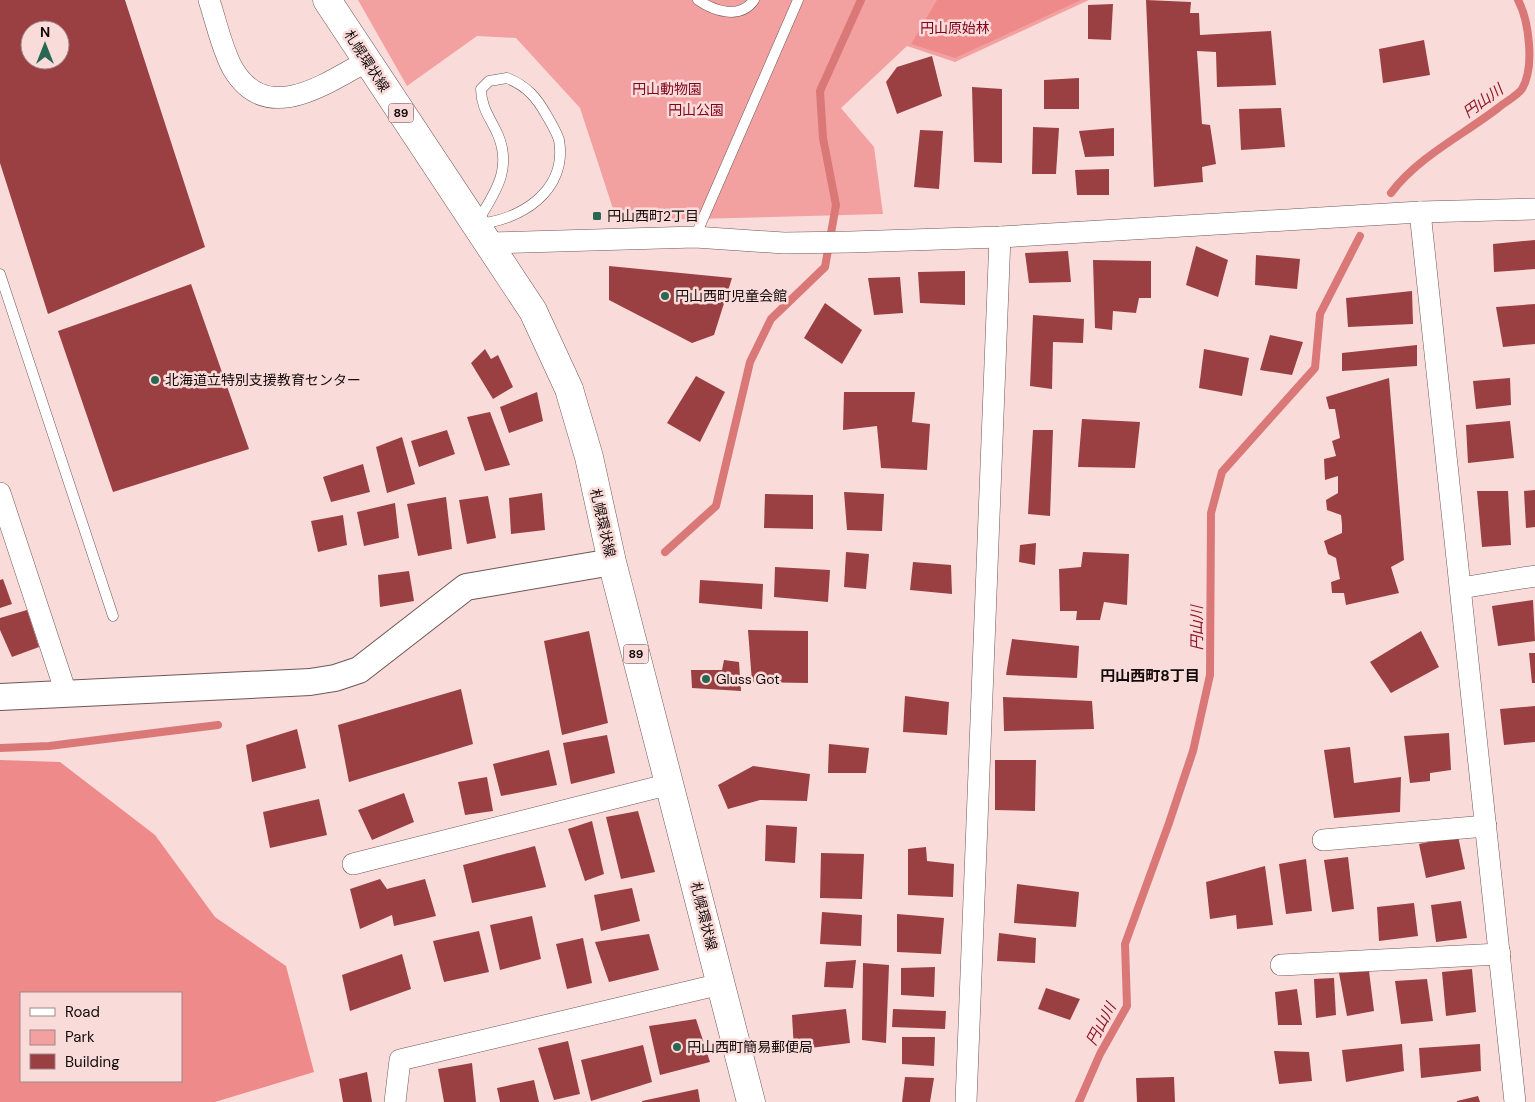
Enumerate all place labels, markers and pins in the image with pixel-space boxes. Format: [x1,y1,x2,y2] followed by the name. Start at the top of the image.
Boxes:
[607,207,699,225] place label: 円山西町2丁目
[591,210,603,222] marker: 円山西町2丁目
[675,287,787,305] place label: 円山西町児童会館
[659,290,671,302] marker: 円山西町児童会館
[165,371,361,389] place label: 北海道立特別支援教育センター
[149,374,161,386] marker: 北海道立特別支援教育センター
[716,670,780,688] place label: Gluss Got
[700,673,712,685] marker: Gluss Got
[687,1038,813,1056] place label: 円山西町簡易郵便局
[671,1041,683,1053] marker: 円山西町簡易郵便局

